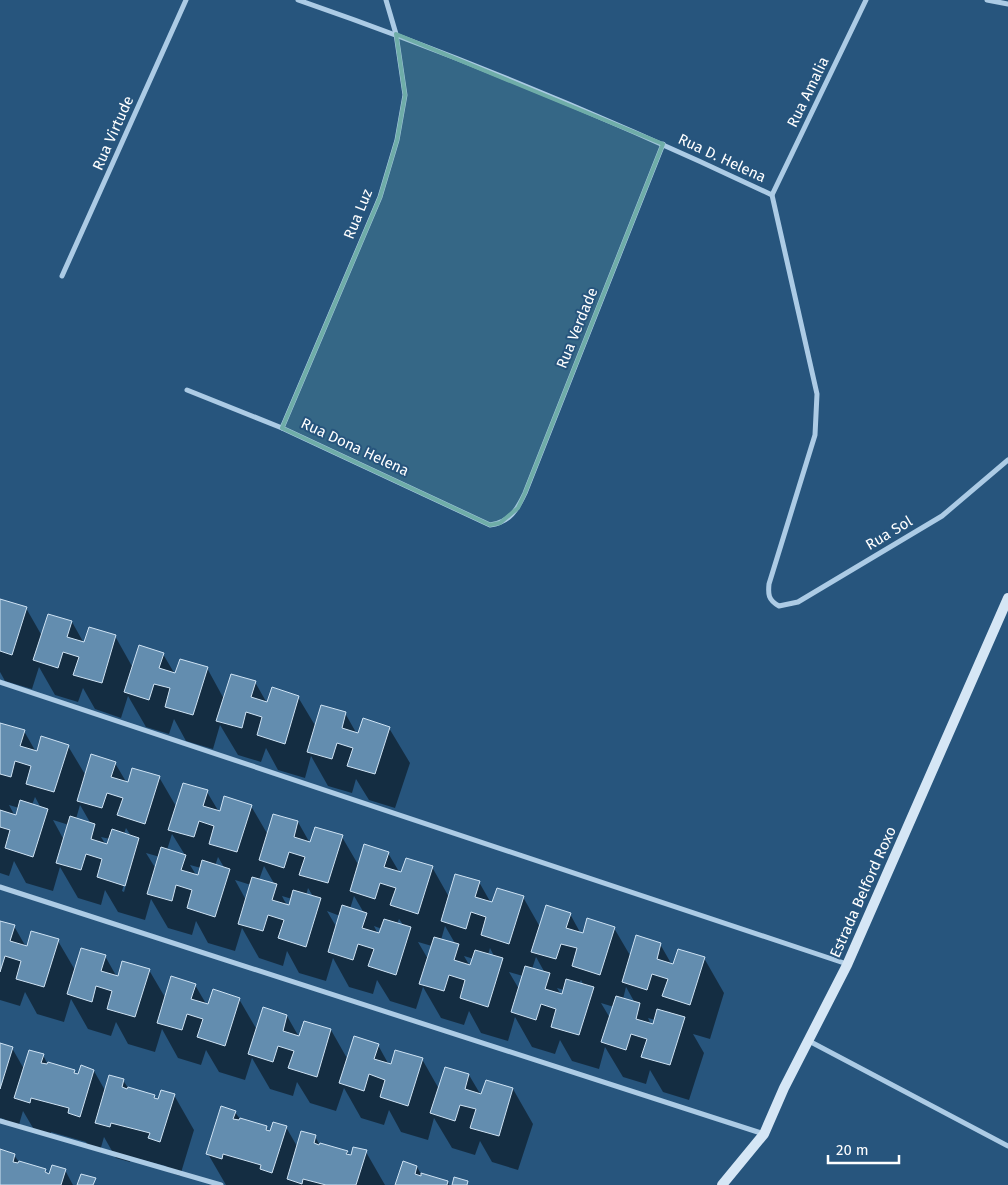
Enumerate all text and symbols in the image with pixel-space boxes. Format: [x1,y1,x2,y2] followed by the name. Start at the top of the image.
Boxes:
[783,54,833,130] street label: Rua Amalia
[89,93,137,173] street label: Rua Virtude
[675,130,769,186] street label: Rua D. Helena
[340,186,376,242] street label: Rua Luz
[553,285,601,371] street label: Rua Verdade
[298,414,412,480] street label: Rua Dona Helena
[862,512,916,554] street label: Rua Sol
[826,824,900,960] street label: Estrada Belford Roxo
[828,1132,899,1164] scale bar
[836,1141,869,1159] text: 20 m

